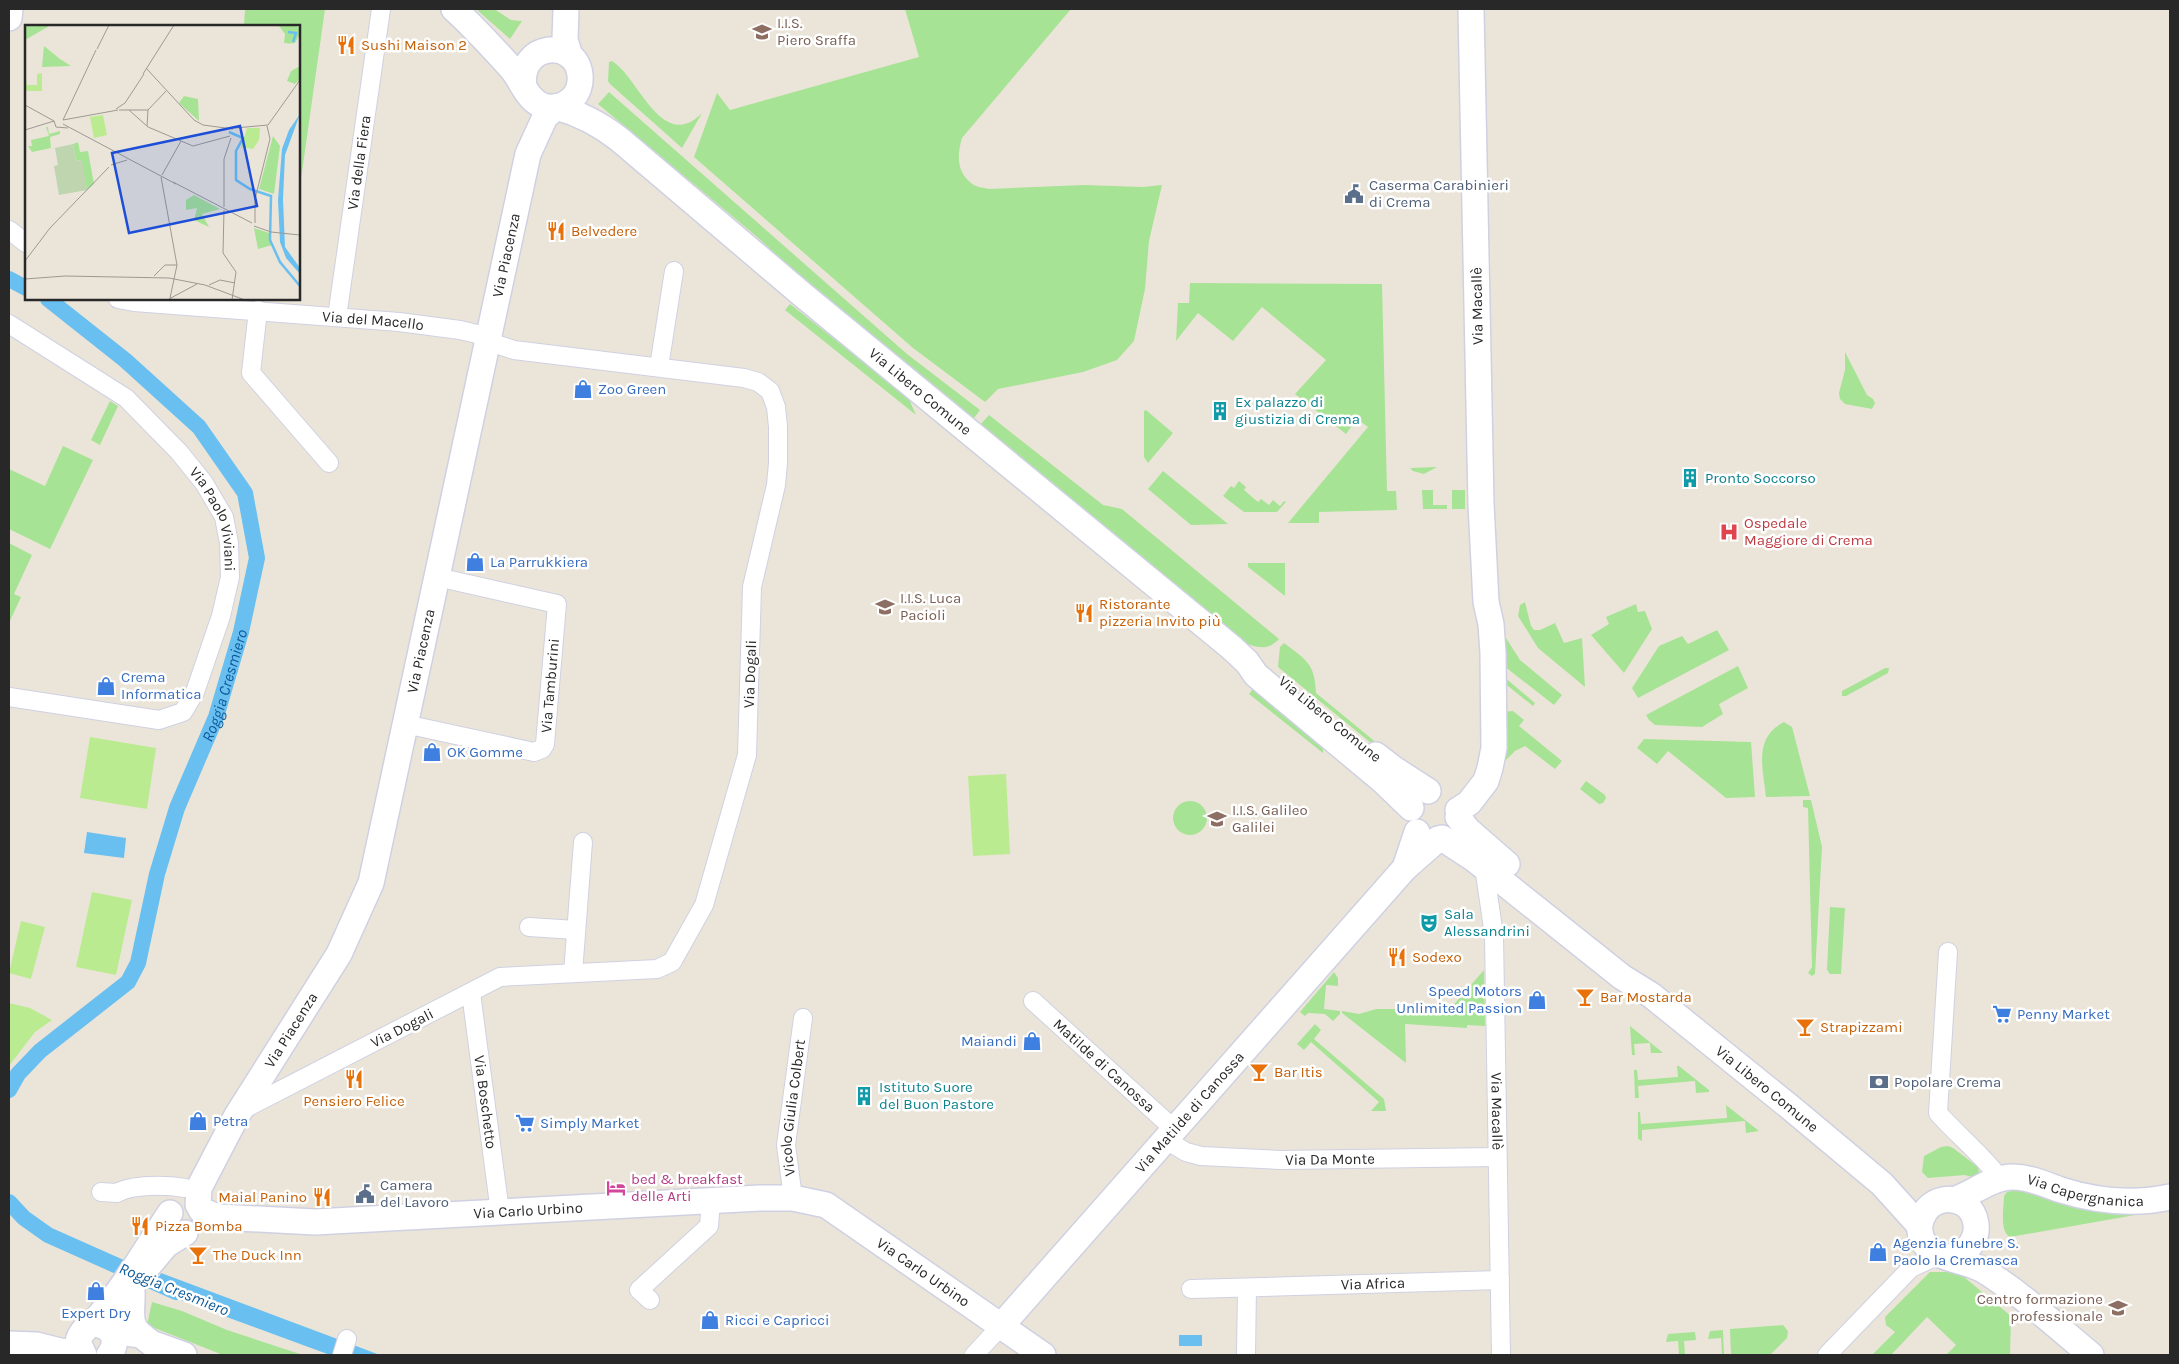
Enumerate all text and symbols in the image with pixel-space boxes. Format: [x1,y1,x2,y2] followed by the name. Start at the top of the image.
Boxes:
[777,14,856,49] place label: I.I.S. Piero Sraffa
[751,21,773,43] school or university icon: I.I.S. Piero Sraffa
[25,25,300,300] inset map
[335,34,357,56] restaurant icon: Sushi Maison 2
[361,36,467,54] place label: Sushi Maison 2
[343,114,375,211] street label: Via della Fiera
[1369,176,1509,211] place label: Caserma Carabinieri di Crema
[1343,183,1365,205] public building icon: Caserma Carabinieri di Crema
[488,211,524,299] street label: Via Piacenza
[545,220,567,242] restaurant icon: Belvedere
[571,222,637,240] place label: Belvedere
[1467,267,1487,345] street label: Via Macallè
[321,307,425,334] street label: Via del Macello
[865,344,975,439] street label: Via Libero Comune
[572,378,594,400] shop icon: Zoo Green
[598,380,666,398] place label: Zoo Green
[1235,393,1360,428] place label: Ex palazzo di giustizia di Crema
[1209,400,1231,422] building icon: Ex palazzo di giustizia di Crema
[186,463,239,572] street label: Via Paolo Viviani
[1679,467,1701,489] building icon: Pronto Soccorso
[1705,469,1816,487] place label: Pronto Soccorso
[1744,514,1873,549] place label: Ospedale Maggiore di Crema
[1718,521,1740,543] hospital icon: Ospedale Maggiore di Crema
[464,551,486,573] shop icon: La Parrukkiera
[490,553,588,571] place label: La Parrukkiera
[900,589,961,624] place label: I.I.S. Luca Pacioli
[1099,595,1221,630] place label: Ristorante pizzeria Invito più
[874,596,896,618] school or university icon: I.I.S. Luca Pacioli
[1073,602,1095,624] restaurant icon: Ristorante pizzeria Invito più
[403,607,439,695] street label: Via Piacenza
[197,627,251,744] water label: Roggia Cresmiero
[537,638,563,734] street label: Via Tamburini
[740,640,760,708] street label: Via Dogali
[121,668,201,703] place label: Crema Informatica
[1275,672,1385,766] street label: Via Libero Comune
[95,675,117,697] shop icon: Crema Informatica
[421,741,443,763] shop icon: OK Gomme
[447,743,523,761] place label: OK Gomme
[1232,801,1308,836] place label: I.I.S. Galileo Galilei
[1206,808,1228,830] school or university icon: I.I.S. Galileo Galilei
[1444,905,1530,940] place label: Sala Alessandrini
[1418,912,1440,934] theatre icon: Sala Alessandrini
[1386,946,1408,968] restaurant icon: Sodexo
[1412,948,1462,966] place label: Sodexo
[1396,982,1522,1017] place label: Speed Motors Unlimited Passion
[1574,986,1596,1008] bar icon: Bar Mostarda
[1600,988,1692,1006] place label: Bar Mostarda
[260,989,321,1071] street label: Via Piacenza
[1526,989,1548,1011] shop icon: Speed Motors Unlimited Passion
[1991,1003,2013,1025] supermarket icon: Penny Market
[368,1004,436,1052] street label: Via Dogali
[2017,1005,2110,1023] place label: Penny Market
[1049,1015,1159,1116] street label: Matilde di Canossa
[1794,1016,1816,1038] bar icon: Strapizzami
[1820,1018,1903,1036] place label: Strapizzami
[1021,1030,1043,1052] shop icon: Maiandi
[961,1032,1017,1050] place label: Maiandi
[777,1038,809,1177] street label: Vicolo Giulia Colbert
[1712,1042,1822,1136] street label: Via Libero Comune
[1131,1048,1248,1177] street label: Via Matilde di Canossa
[470,1054,501,1150] street label: Via Boschetto
[1248,1061,1270,1083] bar icon: Bar Itis
[1274,1063,1323,1081] place label: Bar Itis
[343,1068,365,1090] restaurant icon: Pensiero Felice
[1868,1071,1890,1093] bank icon: Popolare Crema
[1487,1072,1507,1150] street label: Via Macallè
[1894,1073,2001,1091] place label: Popolare Crema
[879,1078,994,1113] place label: Istituto Suore del Buon Pastore
[853,1085,875,1107] building icon: Istituto Suore del Buon Pastore
[303,1092,405,1110] place label: Pensiero Felice
[187,1110,209,1132] shop icon: Petra
[213,1112,248,1130] place label: Petra
[514,1112,536,1134] supermarket icon: Simply Market
[540,1114,640,1132] place label: Simply Market
[1285,1150,1375,1169] street label: Via Da Monte
[631,1170,743,1205] place label: bed & breakfast delle Arti
[2025,1170,2144,1210] street label: Via Capergnanica
[380,1176,449,1211] place label: Camera del Lavoro
[605,1177,627,1199] hotel icon: bed & breakfast delle Arti
[354,1183,376,1205] public building icon: Camera del Lavoro
[311,1186,333,1208] restaurant icon: Maial Panino
[218,1188,307,1206] place label: Maial Panino
[473,1199,583,1222] street label: Via Carlo Urbino
[129,1215,151,1237] restaurant icon: Pizza Bomba
[155,1217,243,1235] place label: Pizza Bomba
[873,1234,973,1311] street label: Via Carlo Urbino
[1893,1234,2019,1269] place label: Agenzia funebre S. Paolo la Cremasca
[1867,1241,1889,1263] shop icon: Agenzia funebre S. Paolo la Cremasca
[187,1244,209,1266] bar icon: The Duck Inn
[213,1246,302,1264] place label: The Duck Inn
[116,1258,232,1320] water label: Roggia Cresmiero
[1341,1274,1405,1294] street label: Via Africa
[85,1280,107,1302] shop icon: Expert Dry
[1977,1290,2103,1325] place label: Centro formazione professionale
[2107,1297,2129,1319] school or university icon: Centro formazione professionale
[61,1304,131,1322] place label: Expert Dry
[699,1309,721,1331] shop icon: Ricci e Capricci
[725,1311,830,1329] place label: Ricci e Capricci

